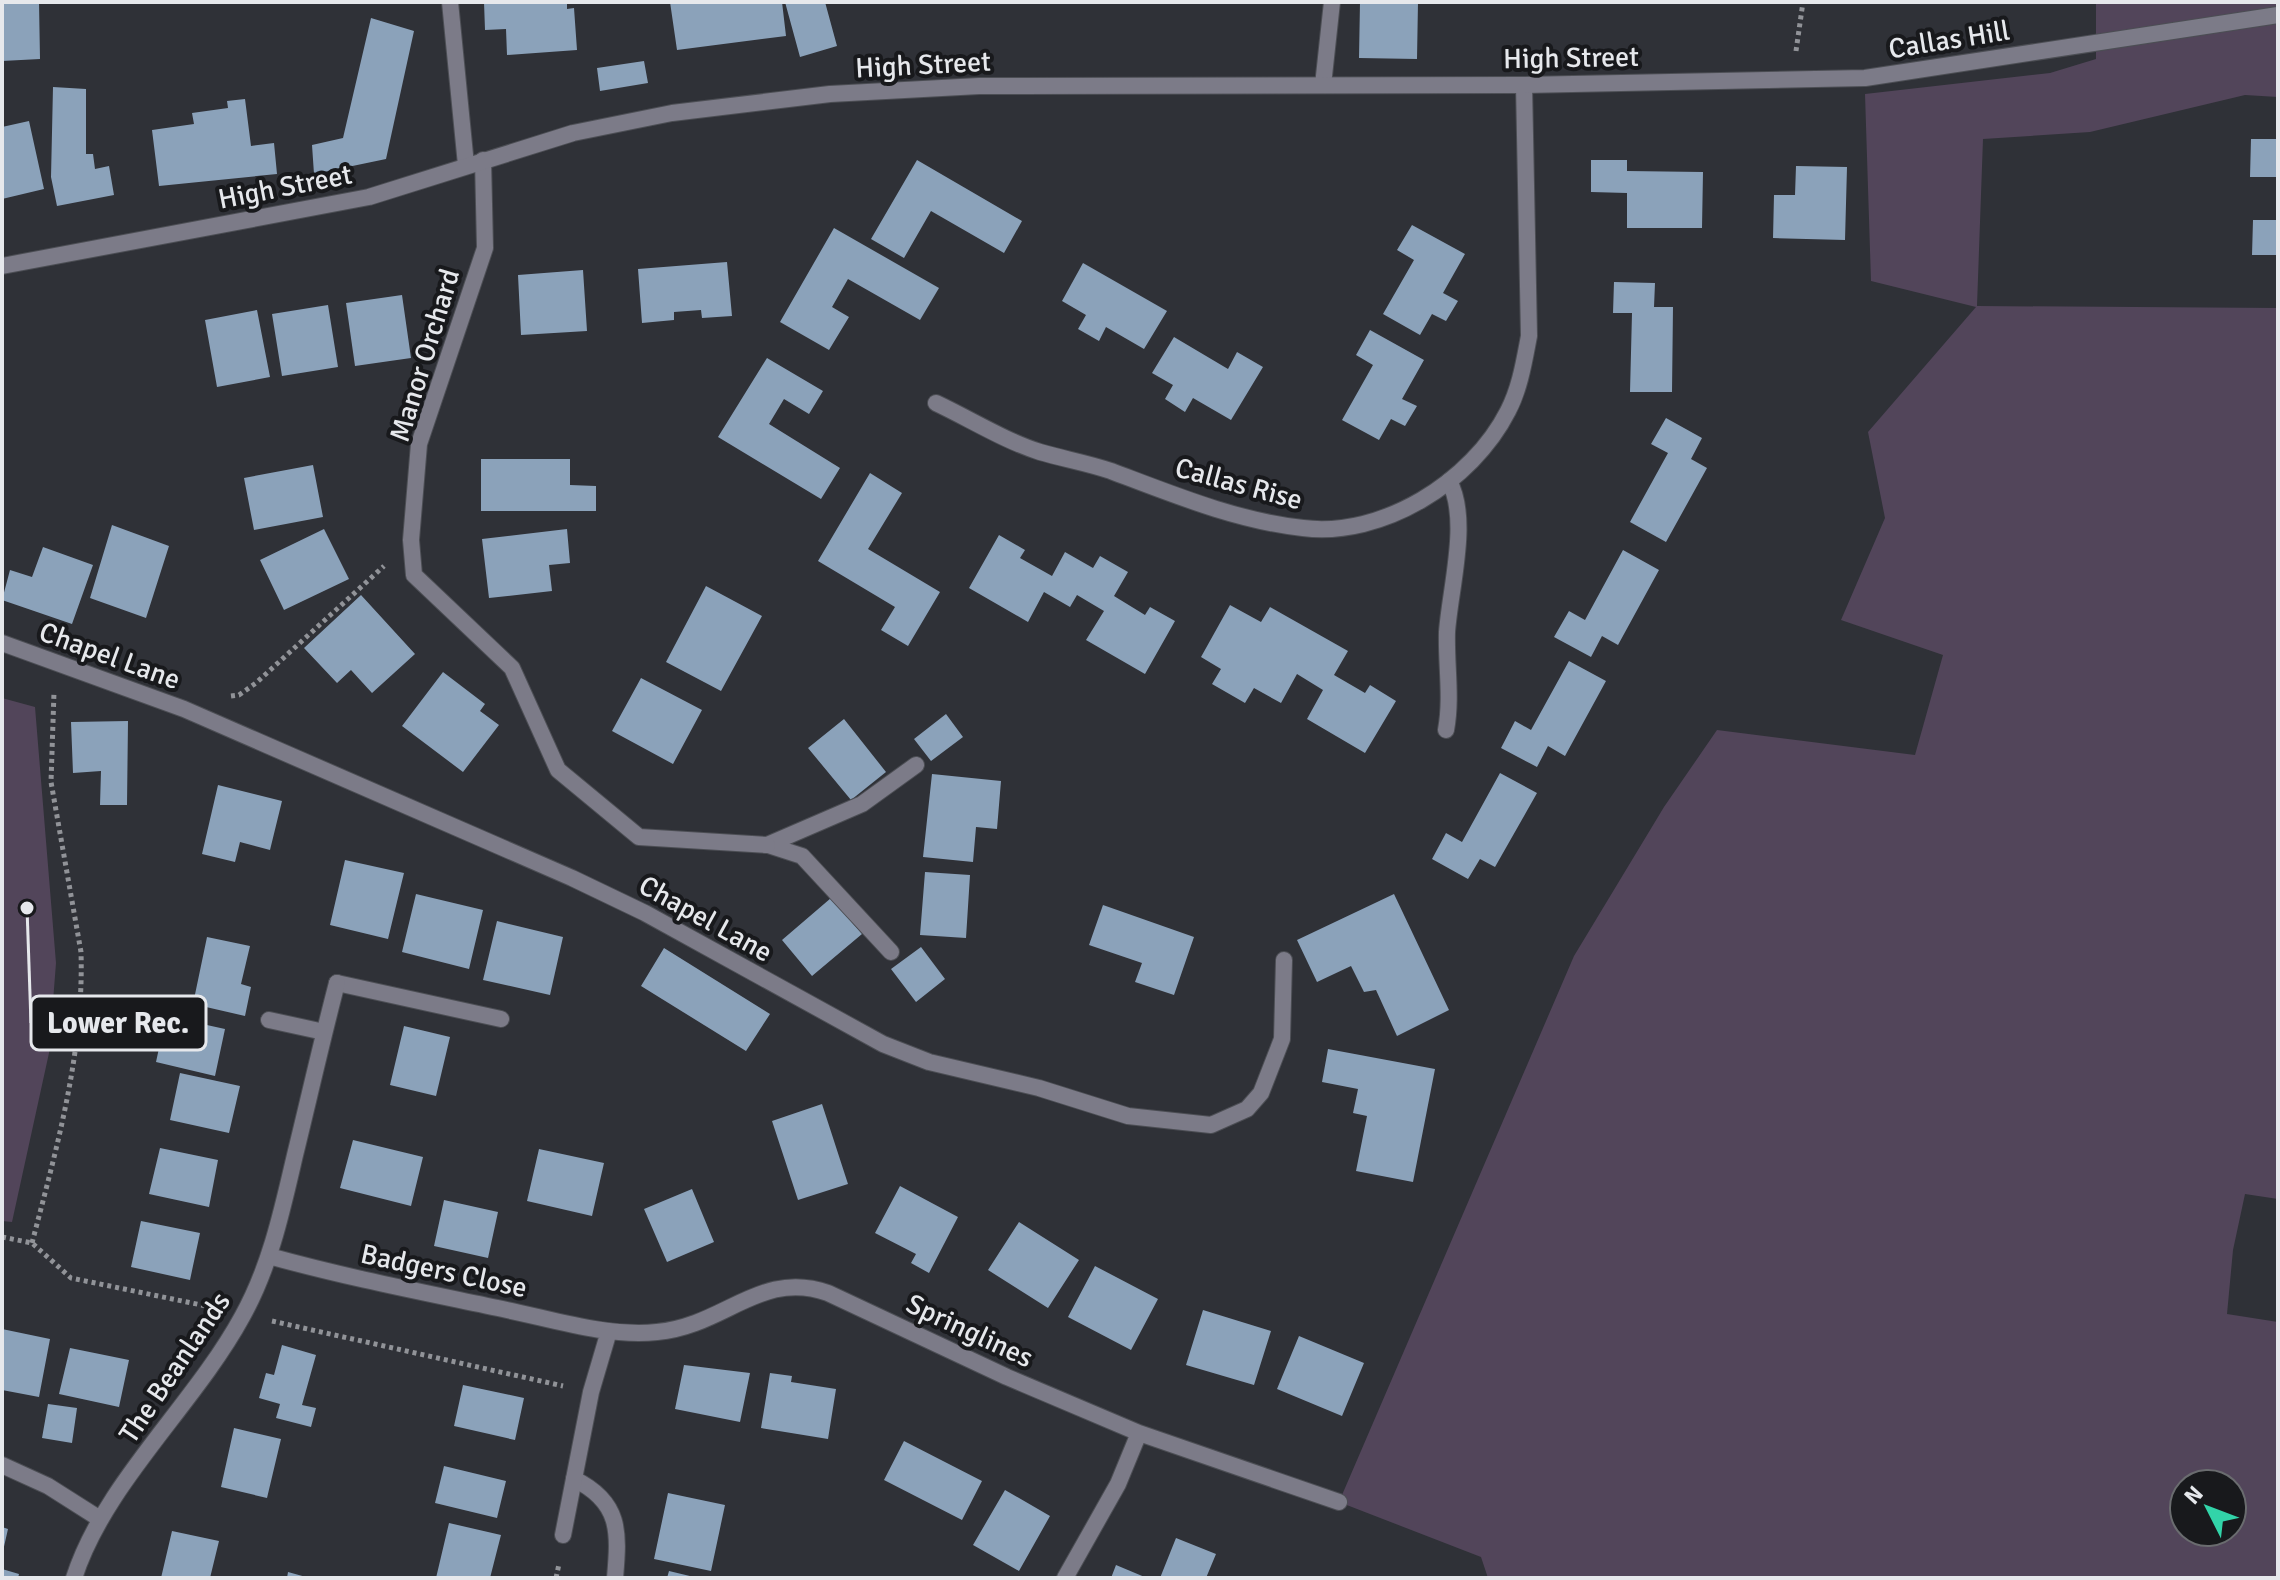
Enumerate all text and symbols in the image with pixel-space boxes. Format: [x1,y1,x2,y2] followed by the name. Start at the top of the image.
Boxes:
[1886,14,2012,66] street label: Callas Hill
[1503,40,1639,76] street label: High Street
[854,44,992,86] street label: High Street
[215,157,355,217] street label: High Street
[383,265,467,446] street label: Manor Orchard
[1171,451,1306,517] street label: Callas Rise
[35,615,185,697] street label: Chapel Lane
[633,868,778,969] street label: Chapel Lane
[31,996,206,1050] callout: Lower Rec.
[47,1005,189,1042] text: Lower Rec.
[358,1237,530,1305] street label: Badgers Close
[112,1286,238,1449] street label: The Beanlands
[901,1287,1038,1375] street label: Springlines
[2168,1468,2248,1548] north arrow
[2178,1480,2209,1510] text: N

